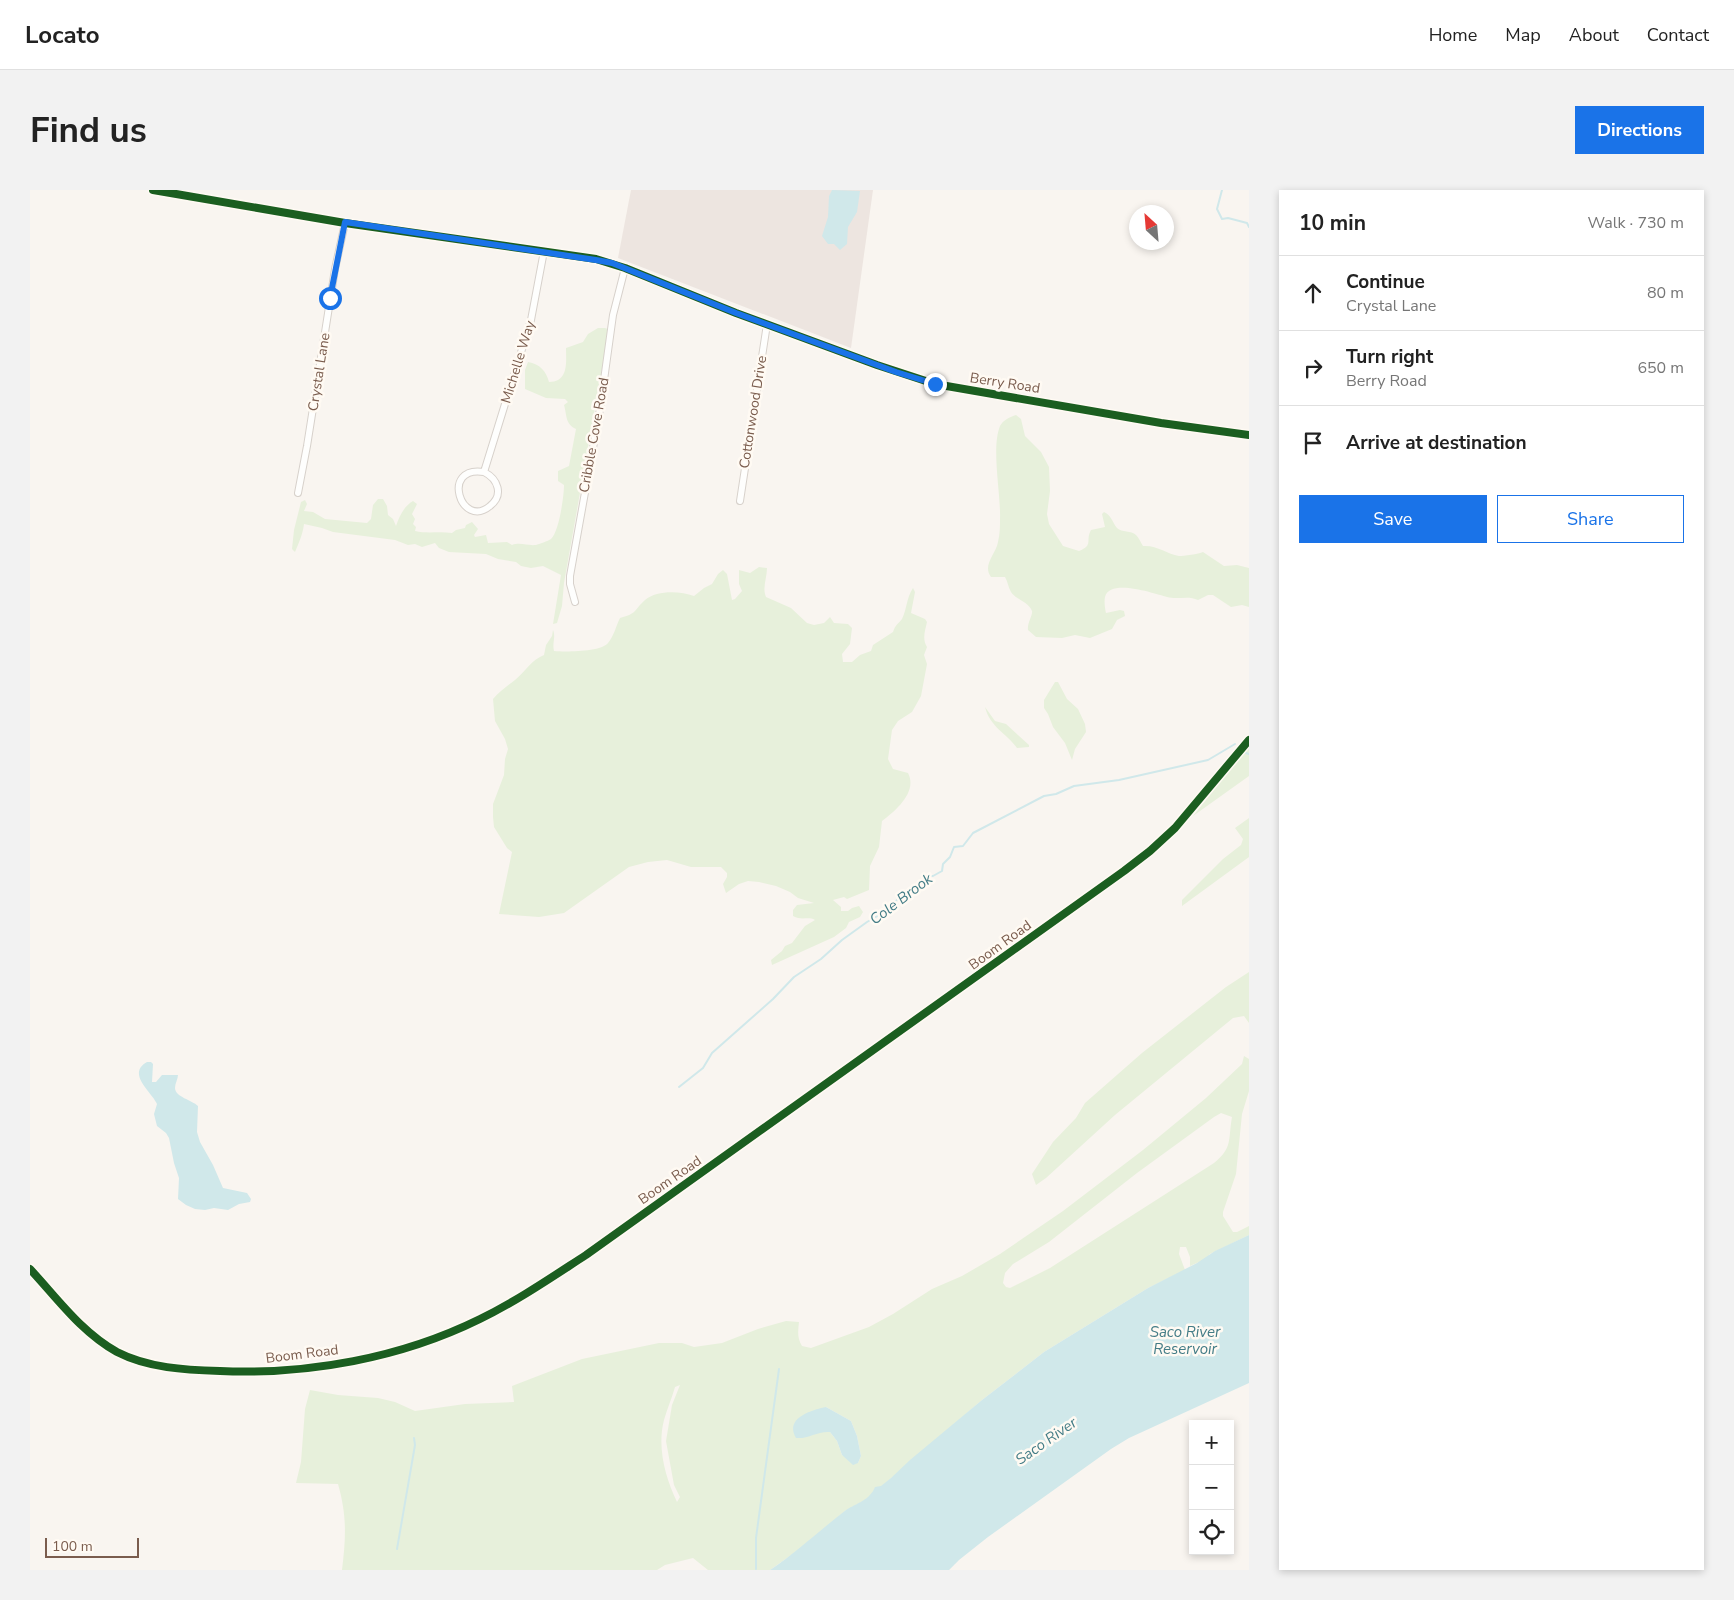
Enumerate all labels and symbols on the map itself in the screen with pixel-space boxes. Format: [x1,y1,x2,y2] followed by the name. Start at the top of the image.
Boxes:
[1129,205,1174,250] north arrow
[319,287,342,310] route start
[496,318,540,406] street label: Michelle Way
[303,331,335,413] street label: Crystal Lane
[735,354,771,470] street label: Cottonwood Drive
[969,368,1041,398] street label: Berry Road
[924,373,947,396] route end
[575,376,613,494] street label: Cribble Cove Road
[866,869,937,929] water label: Cole Brook
[965,916,1035,974] street label: Boom Road
[635,1151,705,1209] street label: Boom Road
[1150,1322,1221,1359] water label: Saco River Reservoir
[265,1340,339,1368] street label: Boom Road
[1011,1412,1081,1469] water label: Saco River
[45,1535,139,1558] scale bar

